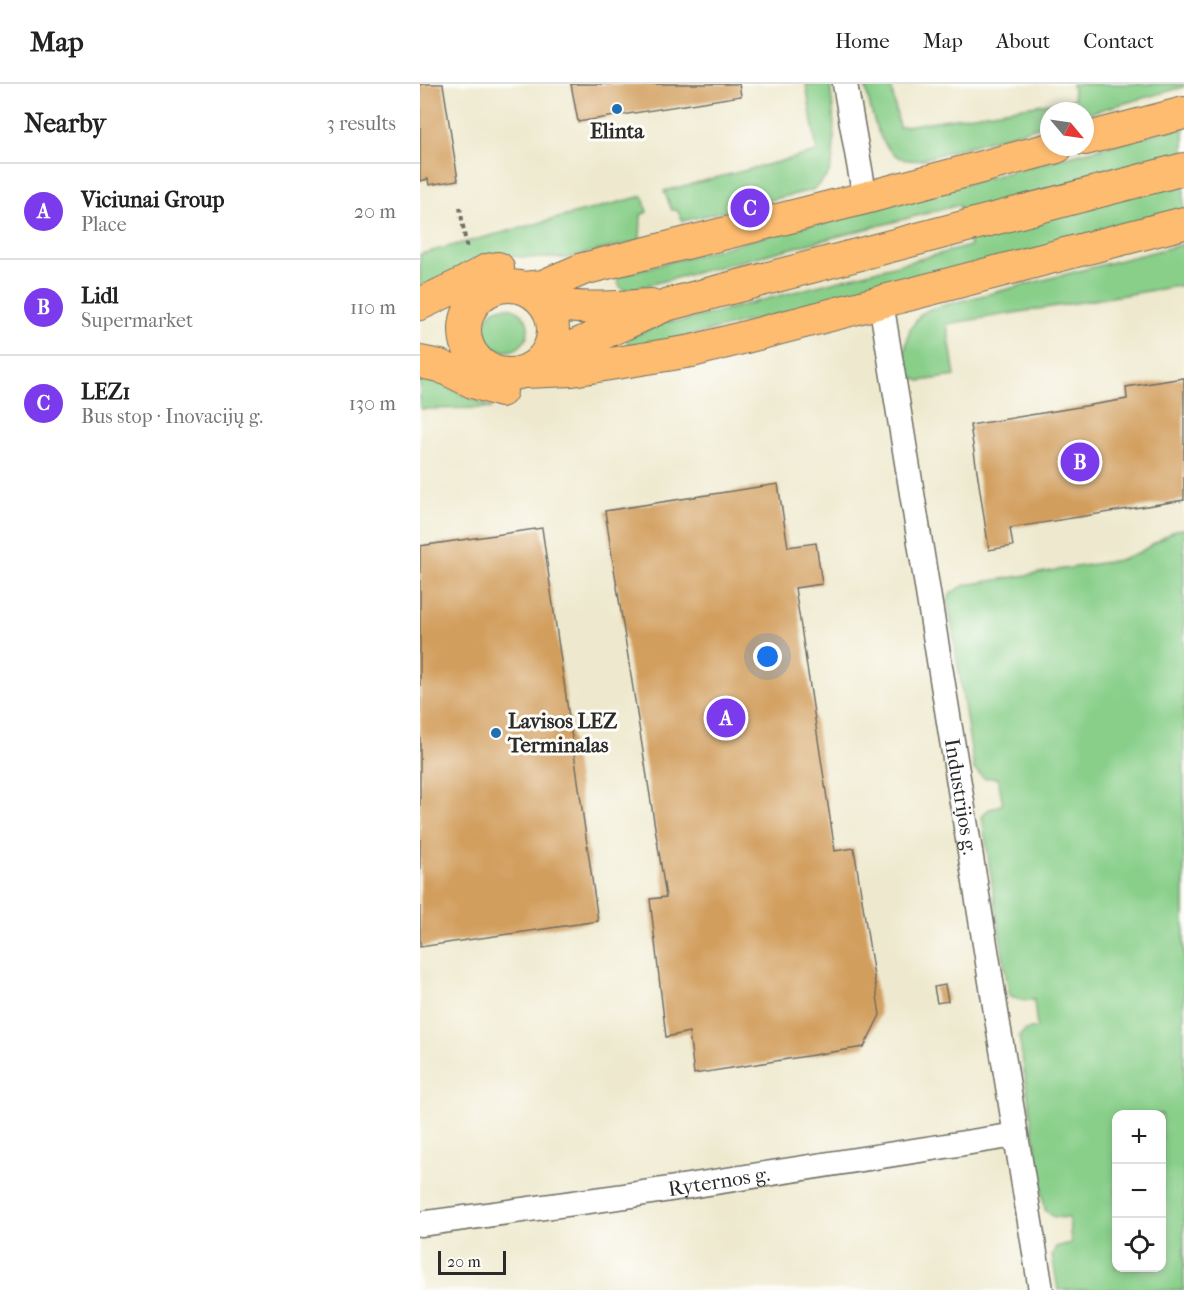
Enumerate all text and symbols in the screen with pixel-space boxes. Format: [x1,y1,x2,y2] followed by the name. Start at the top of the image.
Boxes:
[30,25,84,58] text: Map
[835,29,890,53] text: Home
[923,29,963,53] text: Map
[996,29,1050,53] text: About
[1083,29,1154,53] text: Contact
[610,102,624,116] marker: Elinta
[1040,102,1094,156] north arrow
[24,108,106,139] text: Nearby
[327,112,396,135] text: 3 results
[590,119,645,143] place label: Elinta
[730,186,770,230] pin: C
[81,187,224,213] text: Viciunai Group
[37,200,50,223] text: A
[354,200,396,223] text: 20 m
[81,213,127,236] text: Place
[81,283,119,309] text: Lidl
[37,296,50,319] text: B
[350,296,396,319] text: 110 m
[81,309,193,332] text: Supermarket
[81,379,130,405] text: LEZ1
[37,392,50,415] text: C
[349,392,396,415] text: 130 m
[81,405,263,428] text: Bus stop · Inovacijų g.
[1060,440,1100,484] pin: B
[753,642,782,671] your location
[706,696,746,740] pin: A
[507,709,618,757] place label: Lavisos LEZ Terminalas
[489,726,503,740] marker: Lavisos LEZ Terminalas
[940,737,982,856] street label: Industrijos g.
[1112,1110,1166,1272] map controls
[1112,1110,1166,1164] button: +
[666,1162,772,1201] street label: Ryternos g.
[1112,1164,1166,1218] button: −
[1112,1218,1166,1272] button: locate
[438,1248,506,1276] scale bar
[447,1252,481,1271] text: 20 m

